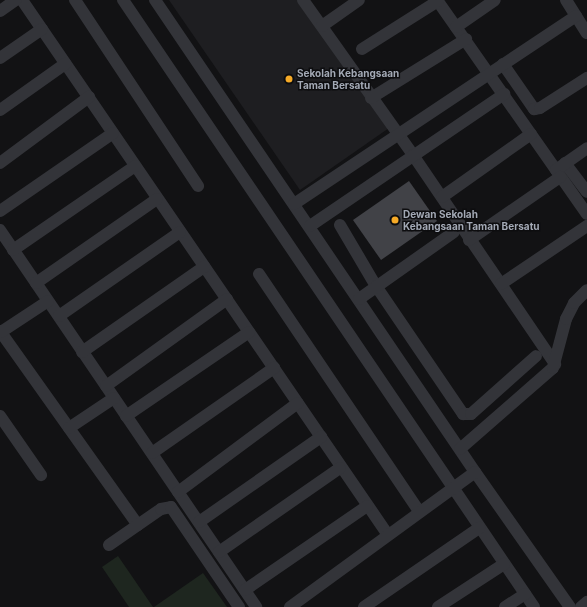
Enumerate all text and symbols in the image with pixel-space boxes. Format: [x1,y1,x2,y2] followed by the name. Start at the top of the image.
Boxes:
[297,67,399,90] place label: Sekolah Kebangsaan Taman Bersatu
[284,74,294,84] marker: Sekolah Kebangsaan Taman Bersatu
[403,208,540,232] place label: Dewan Sekolah Kebangsaan Taman Bersatu
[390,215,400,225] marker: Dewan Sekolah Kebangsaan Taman Bersatu

